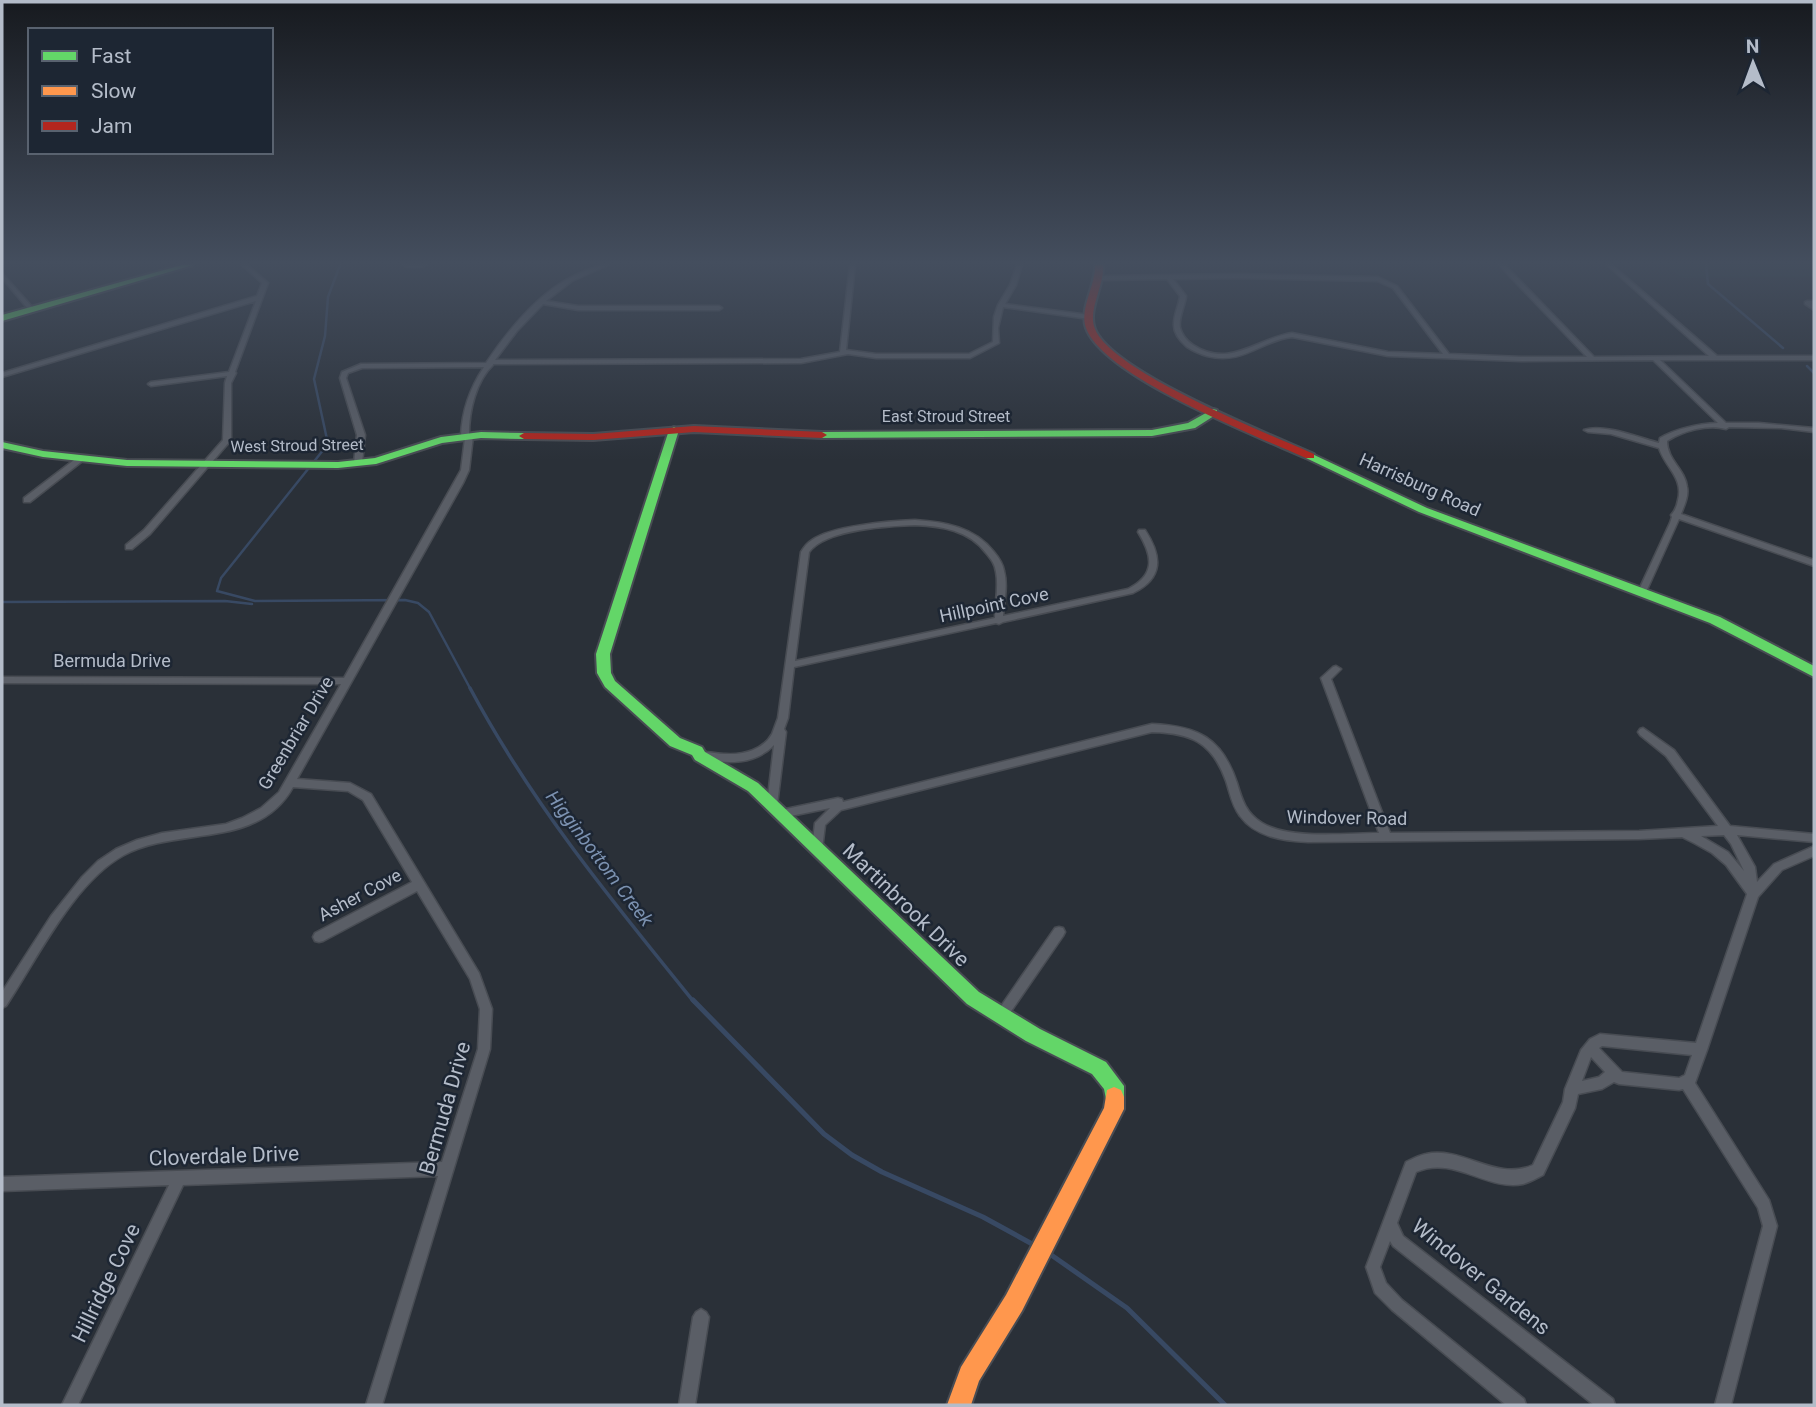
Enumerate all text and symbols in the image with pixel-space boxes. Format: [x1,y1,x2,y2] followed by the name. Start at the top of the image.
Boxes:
[28,28,273,154] legend
[1718,28,1788,98] north arrow
[1746,35,1760,58] text: N
[91,44,132,68] text: Fast
[91,79,137,103] text: Slow
[91,114,132,138] text: Jam
[882,407,1010,426] street label: East Stroud Street
[230,435,364,456] street label: West Stroud Street
[1356,448,1484,521] street label: Harrisburg Road
[937,583,1050,626] street label: Hillpoint Cove
[53,650,171,671] street label: Bermuda Drive
[253,672,338,793] street label: Greenbriar Drive
[541,786,659,931] water label: Higginbottom Creek
[1287,806,1407,829] street label: Windover Road
[838,838,974,972] street label: Martinbrook Drive
[315,864,405,925] street label: Asher Cove
[415,1039,475,1177] street label: Bermuda Drive
[148,1141,300,1171] street label: Cloverdale Drive
[1407,1214,1555,1340] street label: Windover Gardens
[67,1220,145,1346] street label: Hillridge Cove

